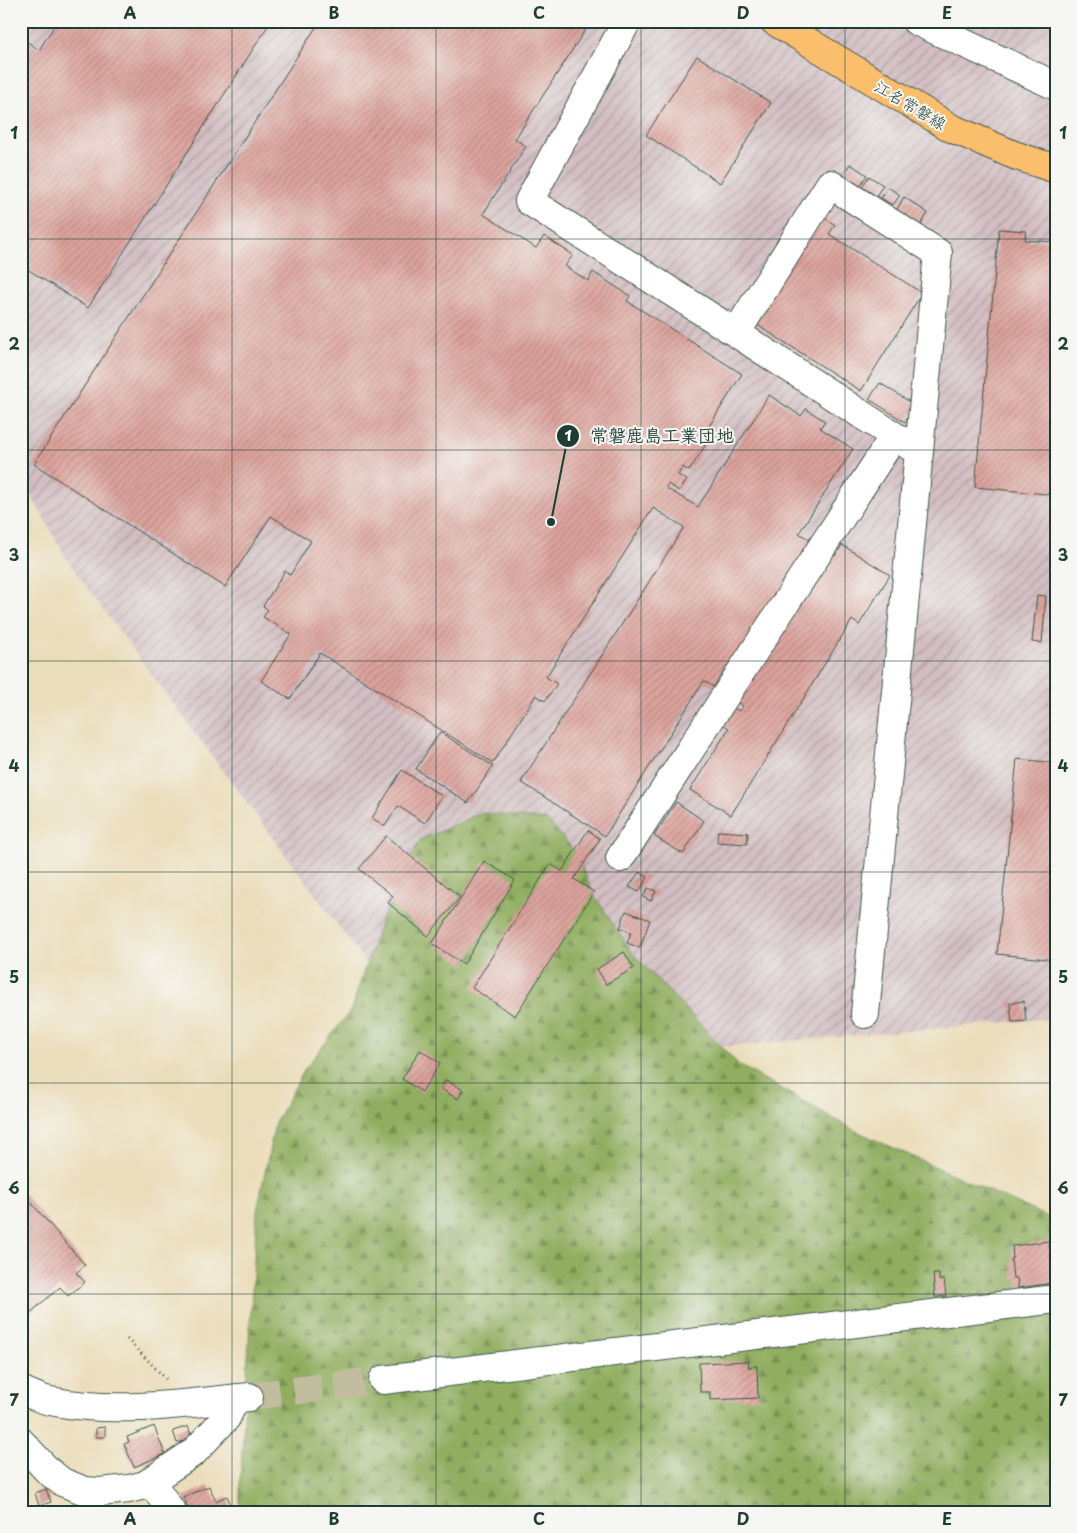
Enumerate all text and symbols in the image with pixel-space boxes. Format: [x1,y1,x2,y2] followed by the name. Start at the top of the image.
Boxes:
[124,0,137,24] text: A
[329,0,340,24] text: B
[533,0,545,24] text: C
[737,0,749,24] text: D
[942,0,952,24] text: E
[871,73,951,135] street label: 江名常磐線
[10,120,18,144] text: 1
[1059,120,1067,144] text: 1
[8,331,20,355] text: 2
[1057,331,1069,355] text: 2
[555,419,744,452] callout: 常磐鹿島工業団地
[590,421,734,448] text: 常磐鹿島工業団地
[564,423,572,446] text: 1
[9,542,19,566] text: 3
[1058,542,1068,566] text: 3
[9,753,20,777] text: 4
[1058,753,1069,777] text: 4
[9,964,19,988] text: 5
[1058,964,1068,988] text: 5
[8,1175,20,1199] text: 6
[1057,1175,1069,1199] text: 6
[9,1387,19,1411] text: 7
[1058,1387,1068,1411] text: 7
[124,1506,137,1530] text: A
[329,1506,340,1530] text: B
[533,1506,545,1530] text: C
[737,1506,749,1530] text: D
[942,1506,952,1530] text: E

